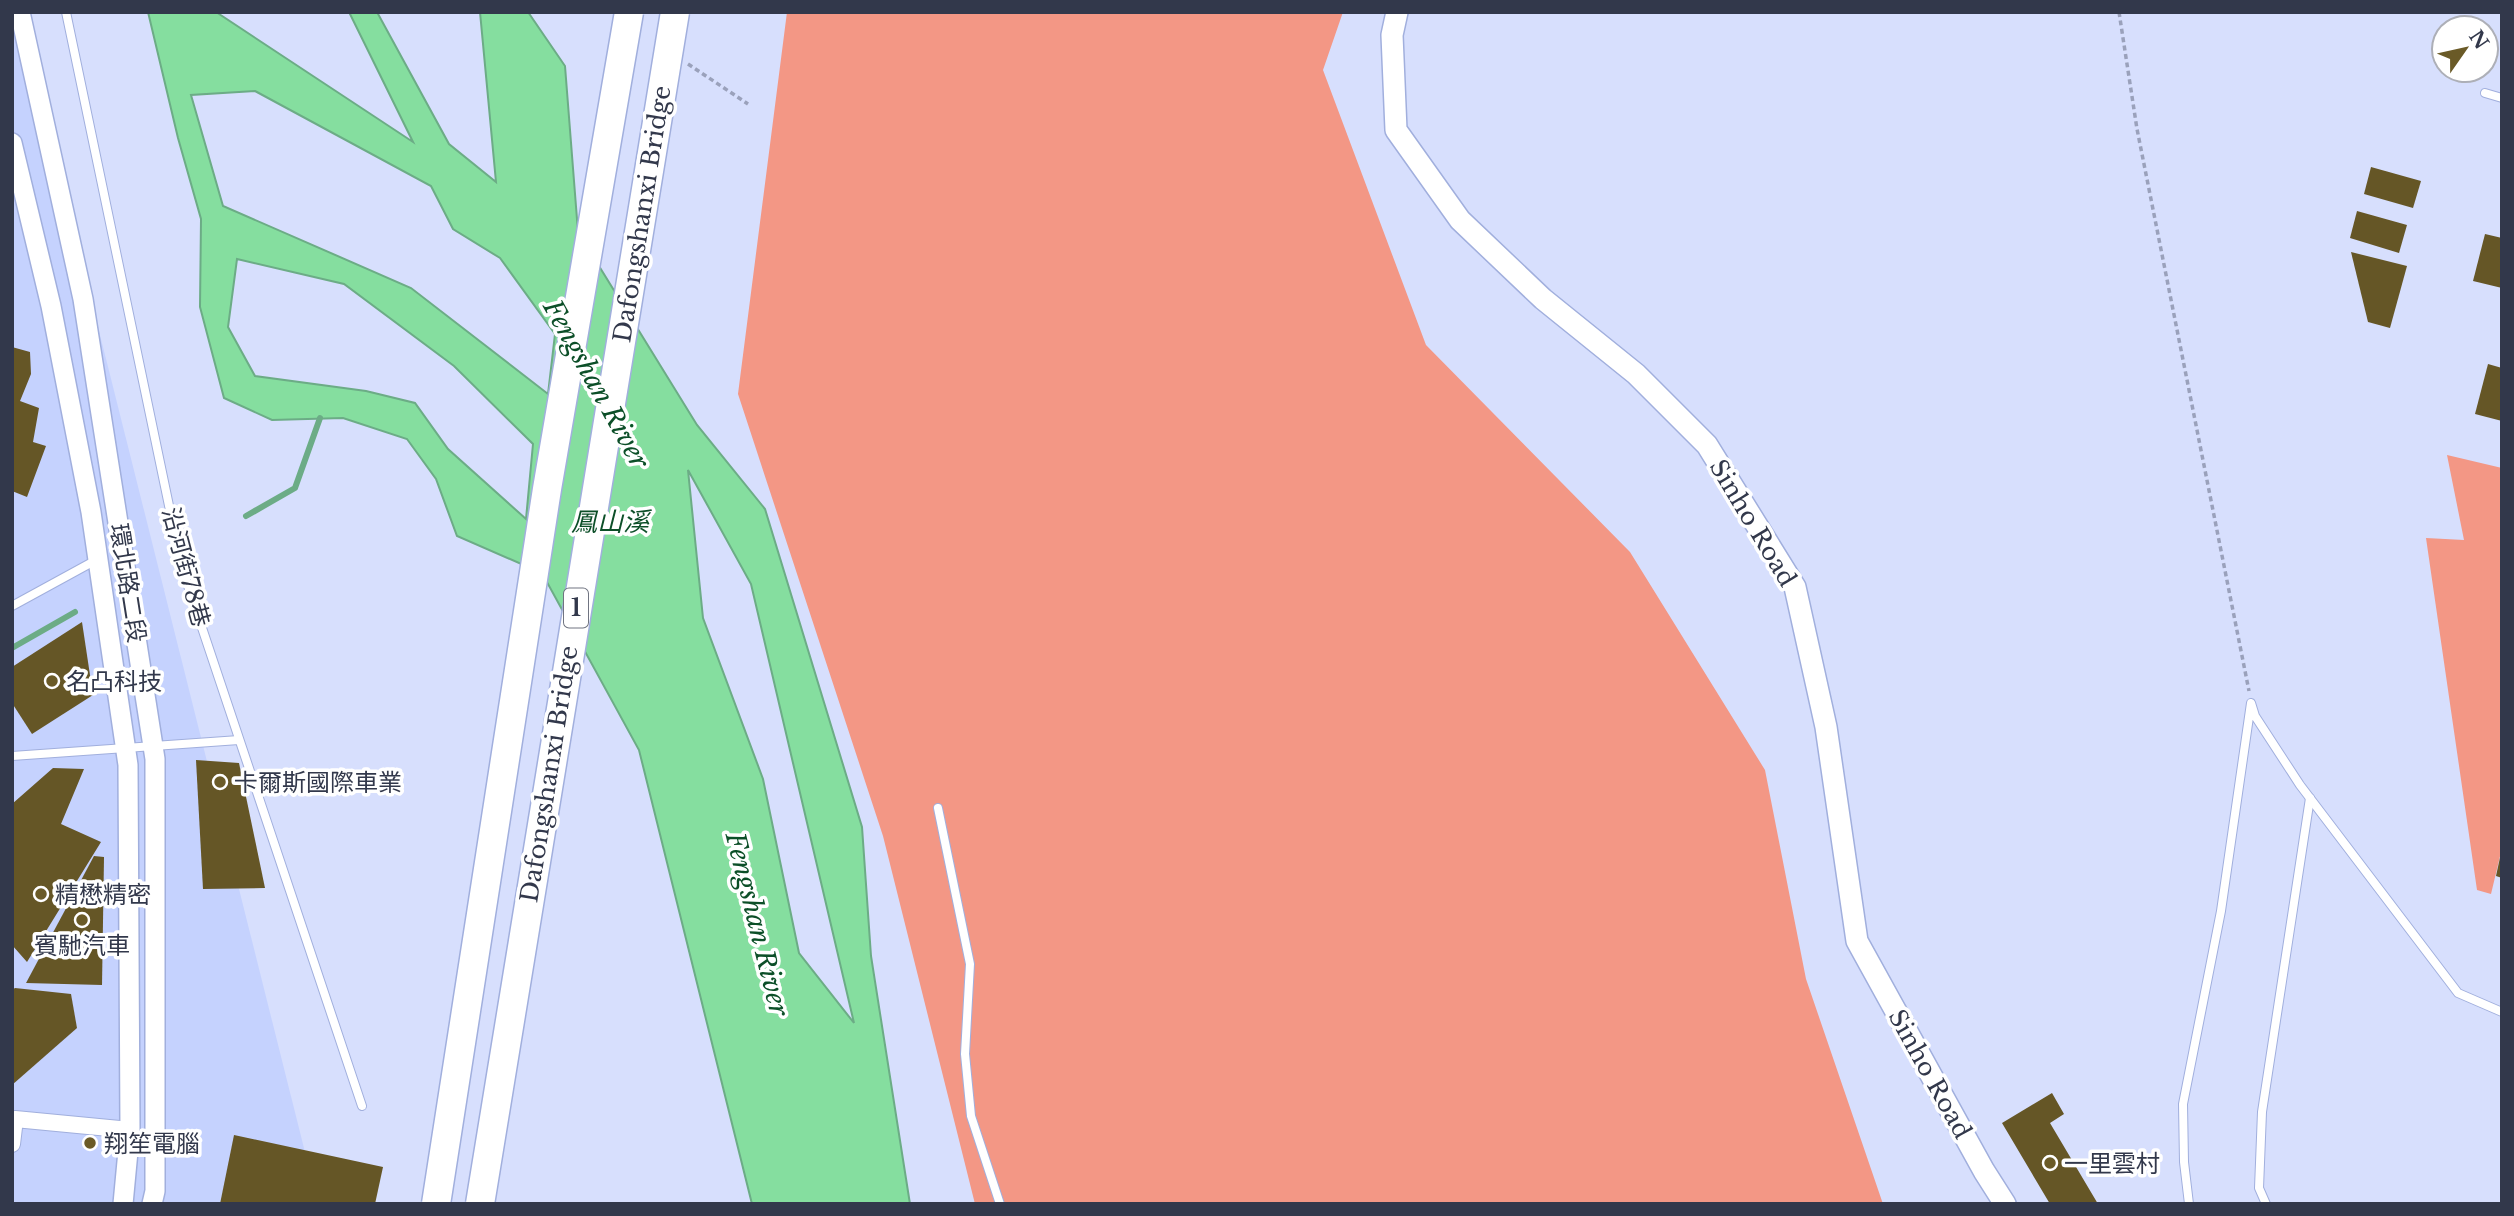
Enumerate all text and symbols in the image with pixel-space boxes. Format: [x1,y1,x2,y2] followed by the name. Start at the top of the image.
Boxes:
[2430,14,2500,84] north arrow
[2464,26,2493,54] text: N
[607,83,677,345] street label: Dafongshanxi Bridge
[536,293,656,475] water label: Fengshan River
[1704,454,1802,592] street label: Sinho Road
[156,504,216,630] street label: 沿河街78巷
[571,506,653,538] water label: 鳳山溪
[104,521,152,645] street label: 環北路二段
[564,588,588,628] road number: 1
[514,643,584,905] street label: Dafongshanxi Bridge
[66,667,162,696] place label: 名凸科技
[44,673,60,689] marker: 名凸科技
[234,768,402,797] place label: 卡爾斯國際車業
[212,774,228,790] marker: 卡爾斯國際車業
[718,828,796,1020] water label: Fengshan River
[55,880,151,909] place label: 精懋精密
[33,886,49,902] marker: 精懋精密
[74,912,90,928] marker: 賓馳汽車
[34,931,130,960] place label: 賓馳汽車
[1883,1004,1977,1144] street label: Sinho Road
[104,1129,200,1158] place label: 翔笙電腦
[82,1135,98,1151] marker: 翔笙電腦
[2064,1149,2160,1178] place label: 一里雲村
[2042,1155,2058,1171] marker: 一里雲村

